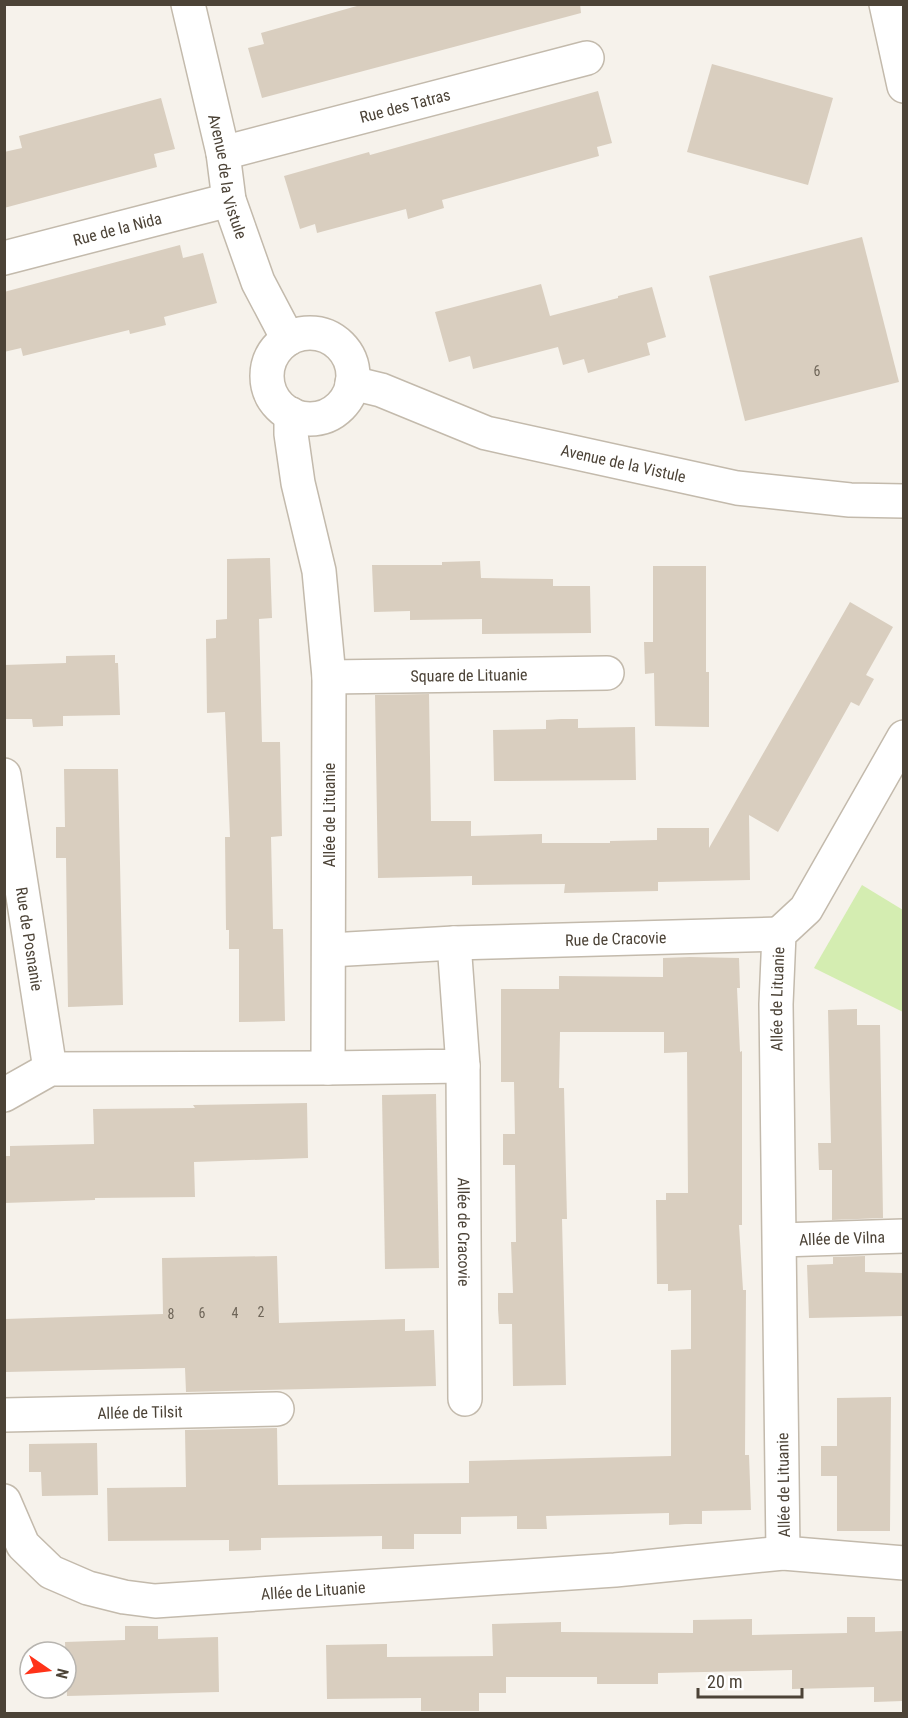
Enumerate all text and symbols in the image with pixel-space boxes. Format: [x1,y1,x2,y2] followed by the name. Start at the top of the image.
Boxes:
[358,85,452,127] street label: Rue des Tatras
[204,112,251,241] street label: Avenue de la Vistule
[71,209,164,250] street label: Rue de la Nida
[814,363,821,379] house number: 6
[559,441,688,487] street label: Avenue de la Vistule
[410,665,528,686] street label: Square de Lituanie
[320,763,339,867] street label: Allée de Lituanie
[12,886,47,992] street label: Rue de Posnanie
[565,928,667,950] street label: Rue de Cracovie
[767,946,788,1052] street label: Allée de Lituanie
[454,1177,473,1287] street label: Allée de Cracovie
[799,1228,885,1249] street label: Allée de Vilna
[258,1304,265,1320] house number: 2
[199,1305,206,1321] house number: 6
[232,1305,239,1321] house number: 4
[168,1306,175,1322] house number: 8
[97,1402,183,1423] street label: Allée de Tilsit
[773,1432,794,1537] street label: Allée de Lituanie
[260,1578,366,1604] street label: Allée de Lituanie
[18,1640,78,1700] north arrow
[698,1661,802,1699] scale bar
[52,1666,72,1681] text: N
[707,1671,742,1692] text: 20 m

